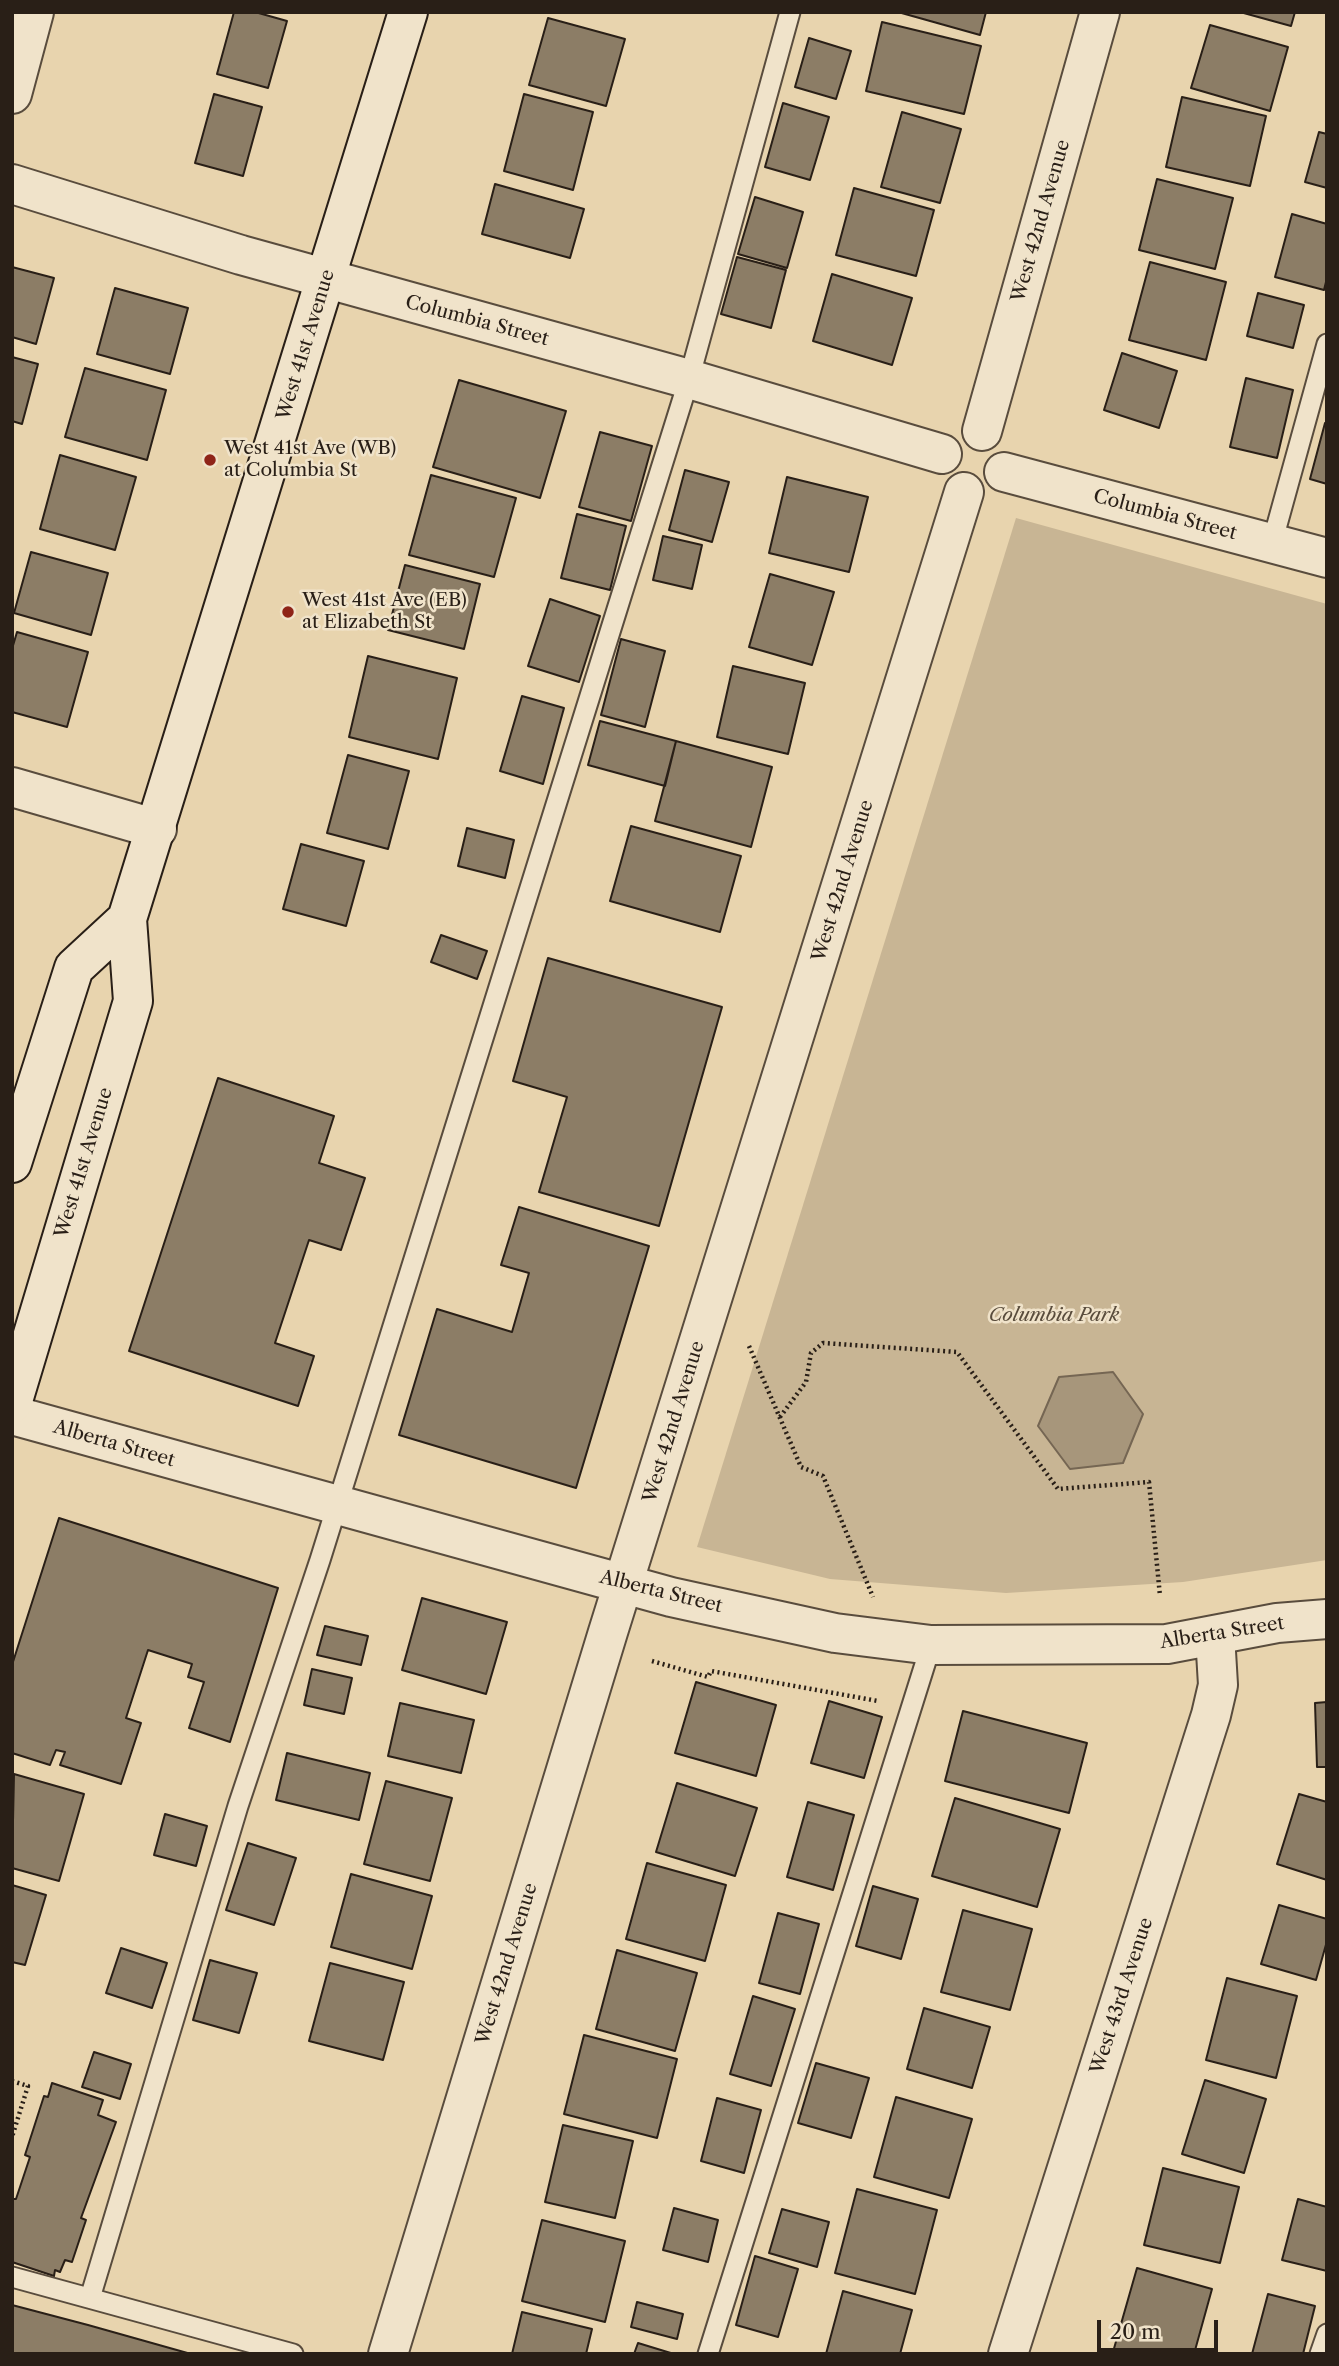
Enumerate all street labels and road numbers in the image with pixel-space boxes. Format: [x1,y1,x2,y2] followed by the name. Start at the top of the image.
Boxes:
[1007,137,1075,305] street label: West 42nd Avenue
[272,267,340,423] street label: West 41st Avenue
[403,291,551,351] street label: Columbia Street
[1091,485,1239,545] street label: Columbia Street
[808,797,878,965] street label: West 42nd Avenue
[50,1085,118,1241] street label: West 41st Avenue
[639,1338,709,1506] street label: West 42nd Avenue
[51,1416,177,1472] street label: Alberta Street
[597,1566,725,1618] street label: Alberta Street
[1158,1612,1286,1654] street label: Alberta Street
[472,1880,542,2048] street label: West 42nd Avenue
[1086,1915,1158,2077] street label: West 43rd Avenue

